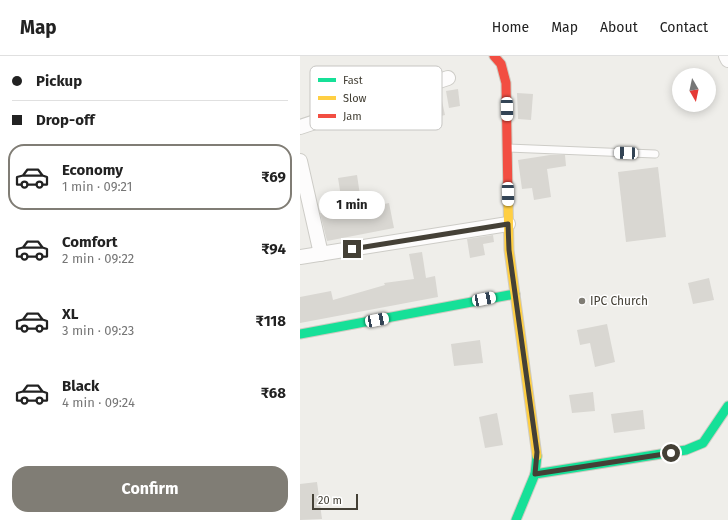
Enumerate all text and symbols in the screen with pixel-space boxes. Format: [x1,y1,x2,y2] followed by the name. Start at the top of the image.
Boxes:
[20,16,57,39] text: Map
[492,19,529,36] text: Home
[551,19,578,36] text: Map
[600,19,638,36] text: About
[660,19,708,36] text: Contact
[310,66,442,130] legend
[672,68,716,112] north arrow
[672,68,716,112] map controls
[36,72,82,90] text: Pickup
[343,74,363,87] text: Fast
[343,92,367,105] text: Slow
[501,97,513,121] car
[343,110,362,123] text: Jam
[36,111,95,129] text: Drop-off
[614,147,638,159] car
[14,159,50,195] icon: car
[62,161,123,179] text: Economy
[261,168,286,186] text: ₹69
[62,179,132,194] text: 1 min · 09:21
[502,182,514,206] car
[319,191,385,219] callout: 1 min
[336,197,368,212] text: 1 min
[14,231,50,267] icon: car
[62,233,118,251] text: Comfort
[261,240,286,258] text: ₹94
[343,240,361,258] route end
[62,251,134,266] text: 2 min · 09:22
[471,291,497,307] car
[590,294,648,308] place label: IPC Church
[577,296,587,306] marker: IPC Church
[14,303,50,339] icon: car
[62,305,78,323] text: XL
[256,312,286,330] text: ₹118
[364,312,390,328] car
[62,323,134,338] text: 3 min · 09:23
[14,375,50,411] icon: car
[62,377,99,395] text: Black
[261,384,286,402] text: ₹68
[62,395,135,410] text: 4 min · 09:24
[662,444,680,462] route start
[12,466,288,512] button: Confirm
[312,492,358,511] scale bar
[318,494,342,507] text: 20 m

